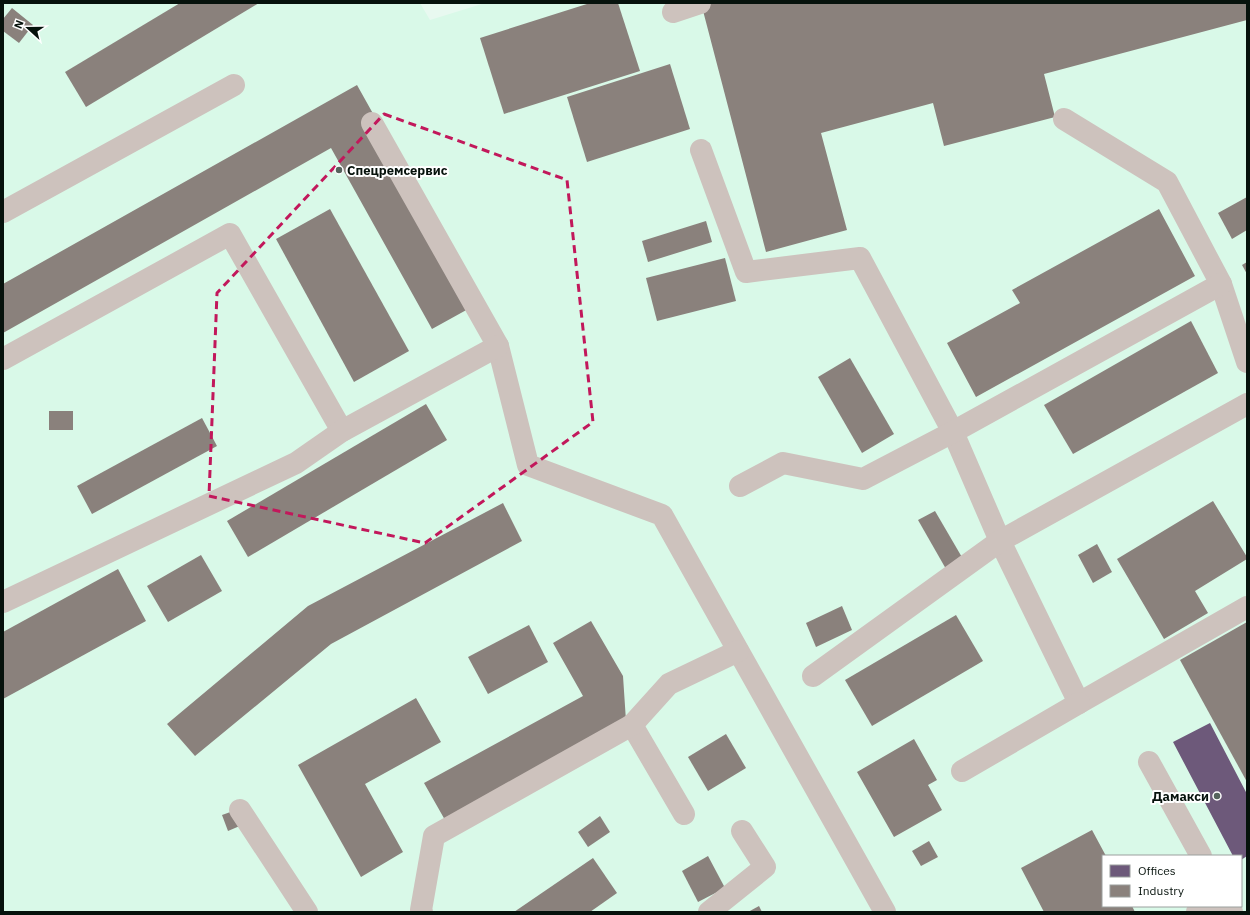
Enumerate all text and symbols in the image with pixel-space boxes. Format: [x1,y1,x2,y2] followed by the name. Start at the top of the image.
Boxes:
[8,8,48,48] north arrow
[11,18,27,31] text: N
[347,162,448,179] place label: Спецремсервис
[334,165,344,175] marker: Спецремсервис
[1152,788,1209,805] place label: Дамакси
[1212,791,1222,801] marker: Дамакси
[1102,855,1242,907] legend
[1138,863,1176,878] text: Offices
[1138,883,1184,898] text: Industry

